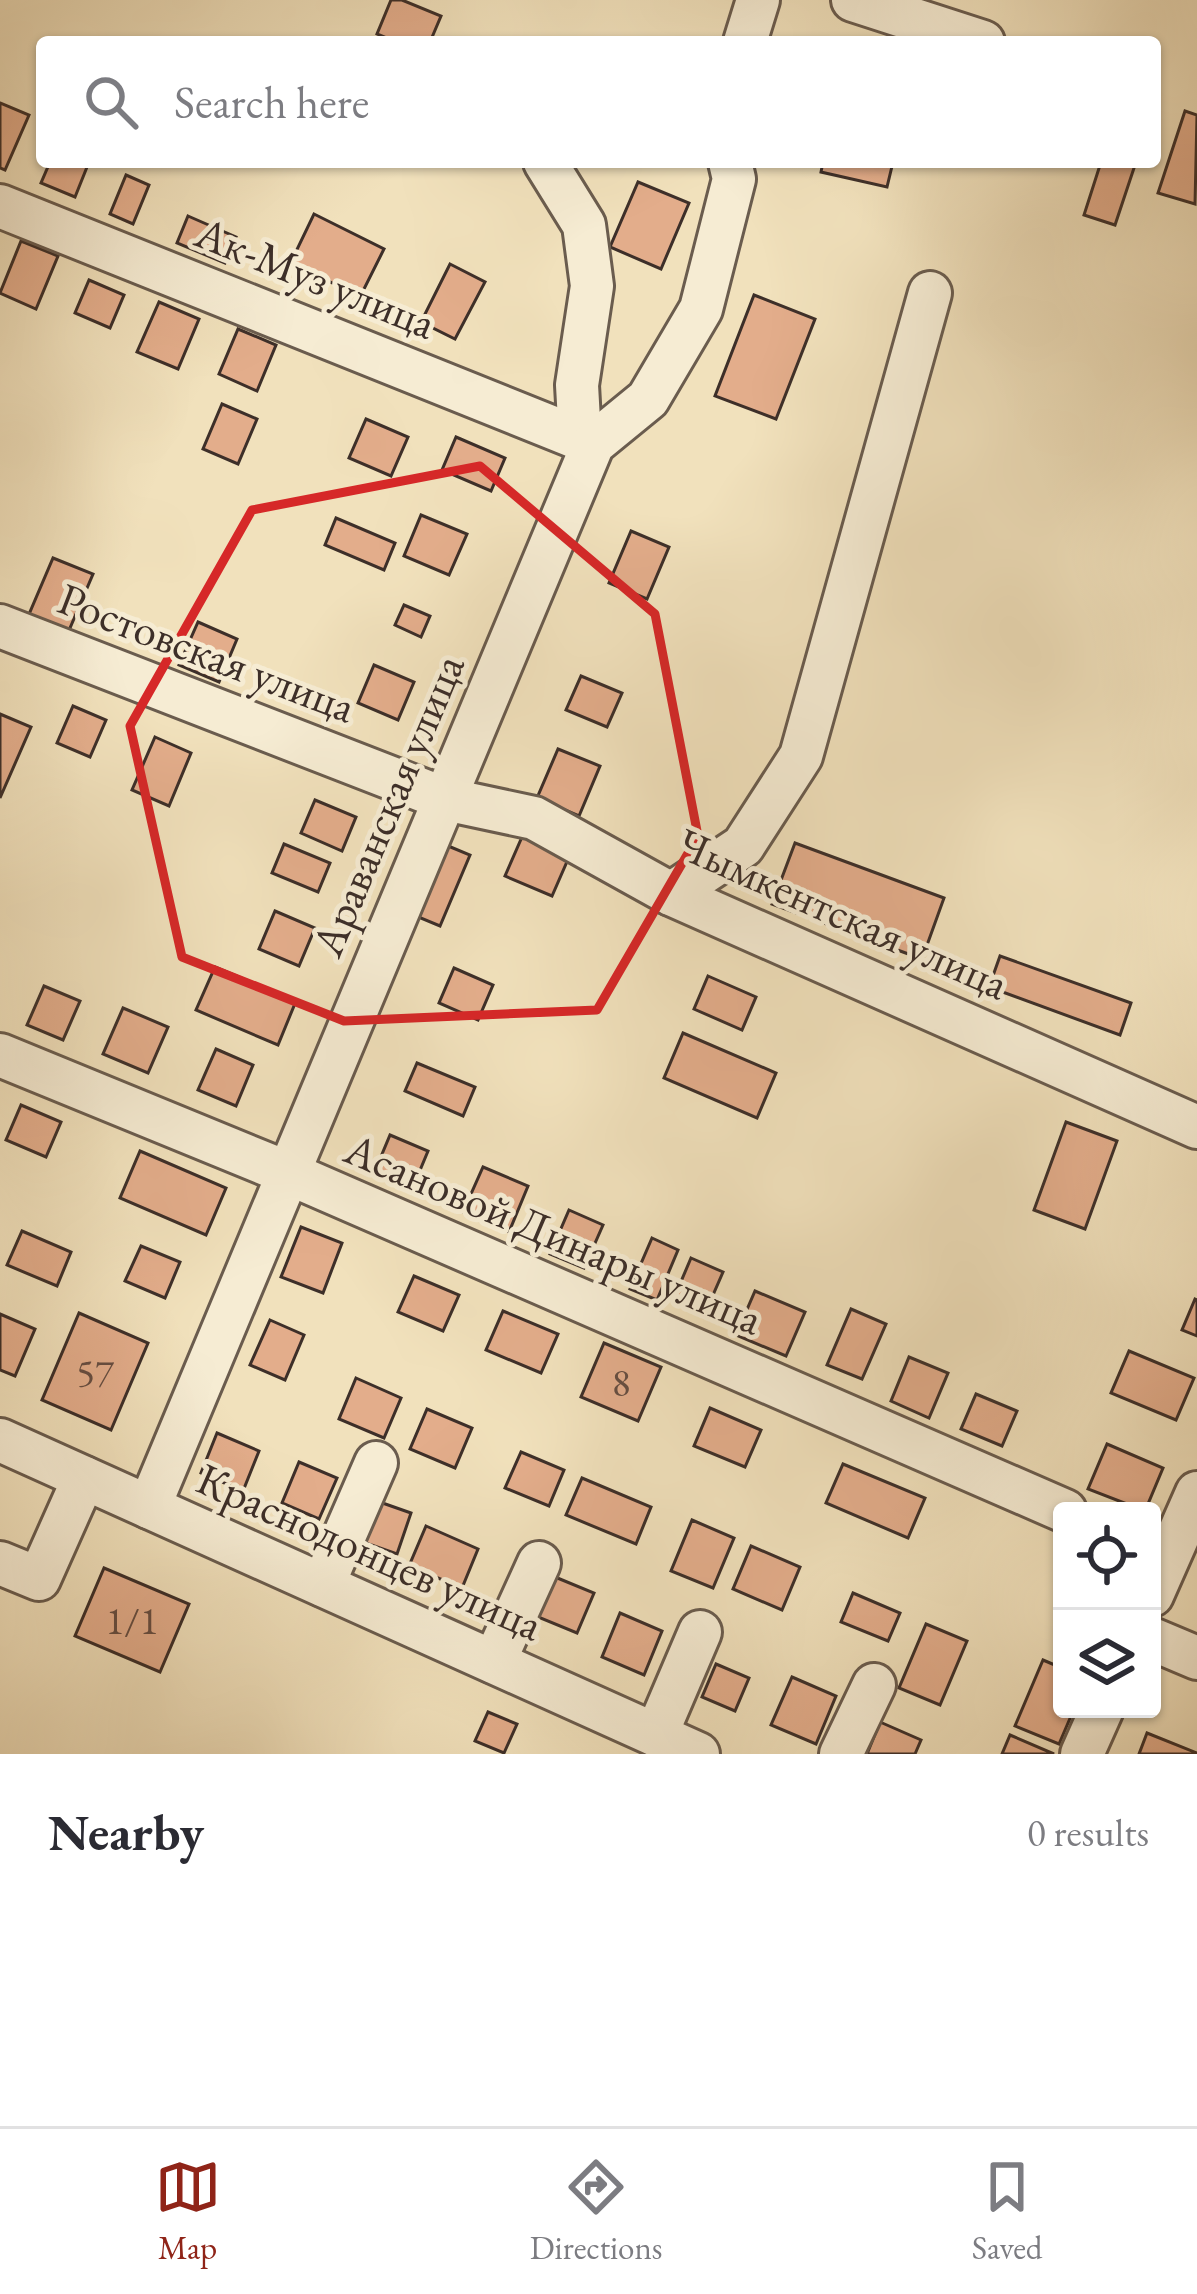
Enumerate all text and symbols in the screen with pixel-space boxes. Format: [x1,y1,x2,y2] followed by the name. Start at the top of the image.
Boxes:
[36,36,1161,168] search box
[78,69,144,135] icon: search
[174,73,369,131] text: Search here
[186,202,445,351] street label: Ак-Муз улица
[50,569,364,735] street label: Ростовская улица
[297,645,477,966] street label: Араванская улица
[668,814,1018,1012] street label: Чымкентская улица
[335,1118,772,1347] street label: Асановой Динары улица
[76,1347,114,1398] house number: 57
[612,1357,630,1408] house number: 8
[188,1449,552,1653] street label: Краснодонцев улица
[1053,1502,1161,1718] map controls
[1053,1502,1161,1610] button: locate
[105,1595,159,1646] house number: 1/1
[1053,1610,1161,1718] button: layers
[48,1799,204,1865] text: Nearby
[1027,1807,1149,1858] text: 0 results
[155,2154,221,2269] tab: Map
[530,2154,663,2269] tab: Directions
[972,2154,1042,2269] tab: Saved

